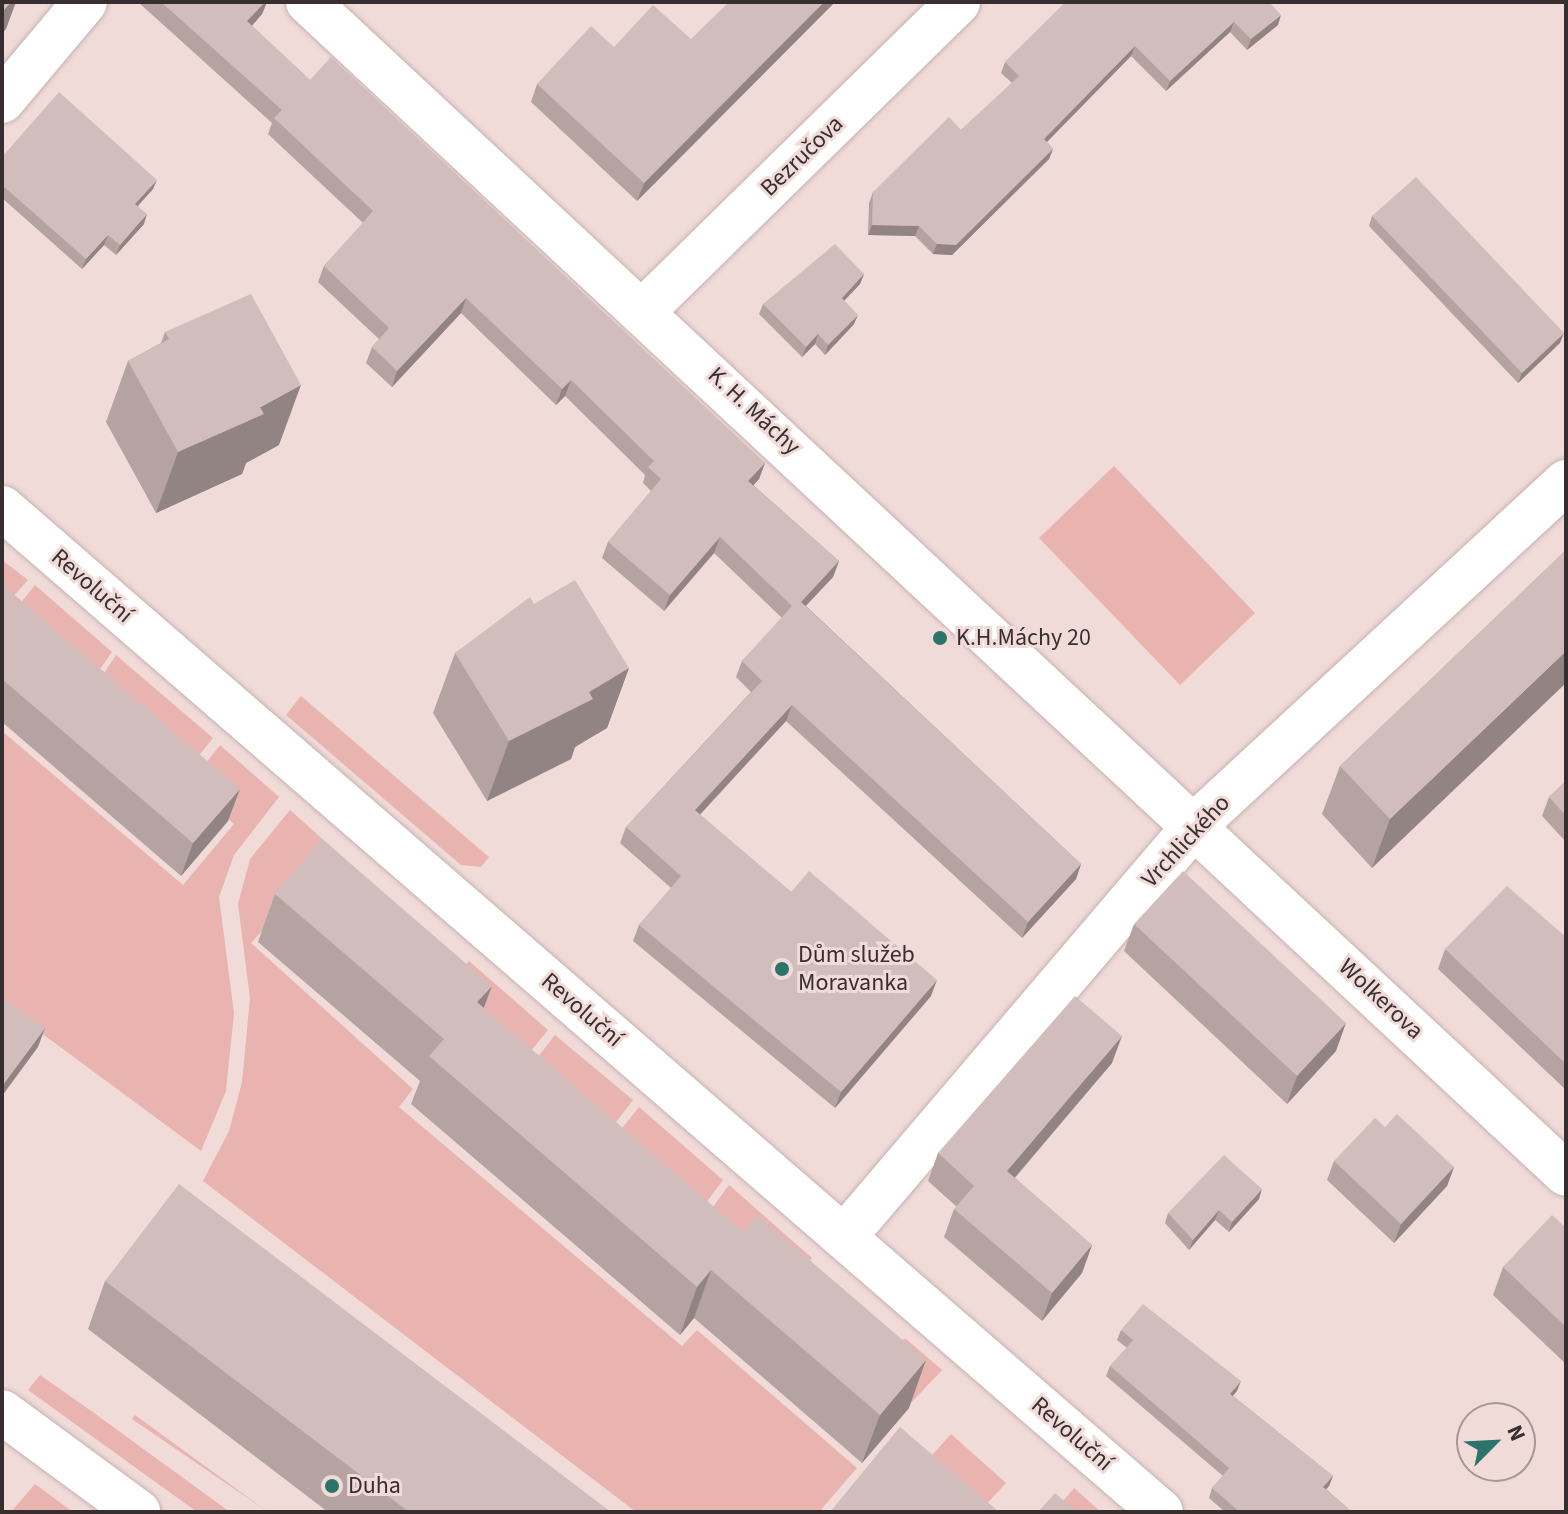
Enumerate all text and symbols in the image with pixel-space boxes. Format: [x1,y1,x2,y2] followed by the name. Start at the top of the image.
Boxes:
[755,110,849,202] street label: Bezručova
[702,361,806,461] street label: K. H. Máchy
[45,543,139,629] street label: Revoluční
[956,624,1091,652] place label: K.H.Máchy 20
[931,629,949,647] marker: K.H.Máchy 20
[1136,789,1236,893] street label: Vrchlického
[798,941,915,997] place label: Dům služeb Moravanka
[1333,953,1429,1045] street label: Wolkerova
[773,960,791,978] marker: Dům služeb Moravanka
[535,967,629,1053] street label: Revoluční
[1025,1391,1119,1477] street label: Revoluční
[1456,1402,1536,1482] north arrow
[1499,1420,1534,1446] text: N
[348,1472,401,1500] place label: Duha
[323,1477,341,1495] marker: Duha

